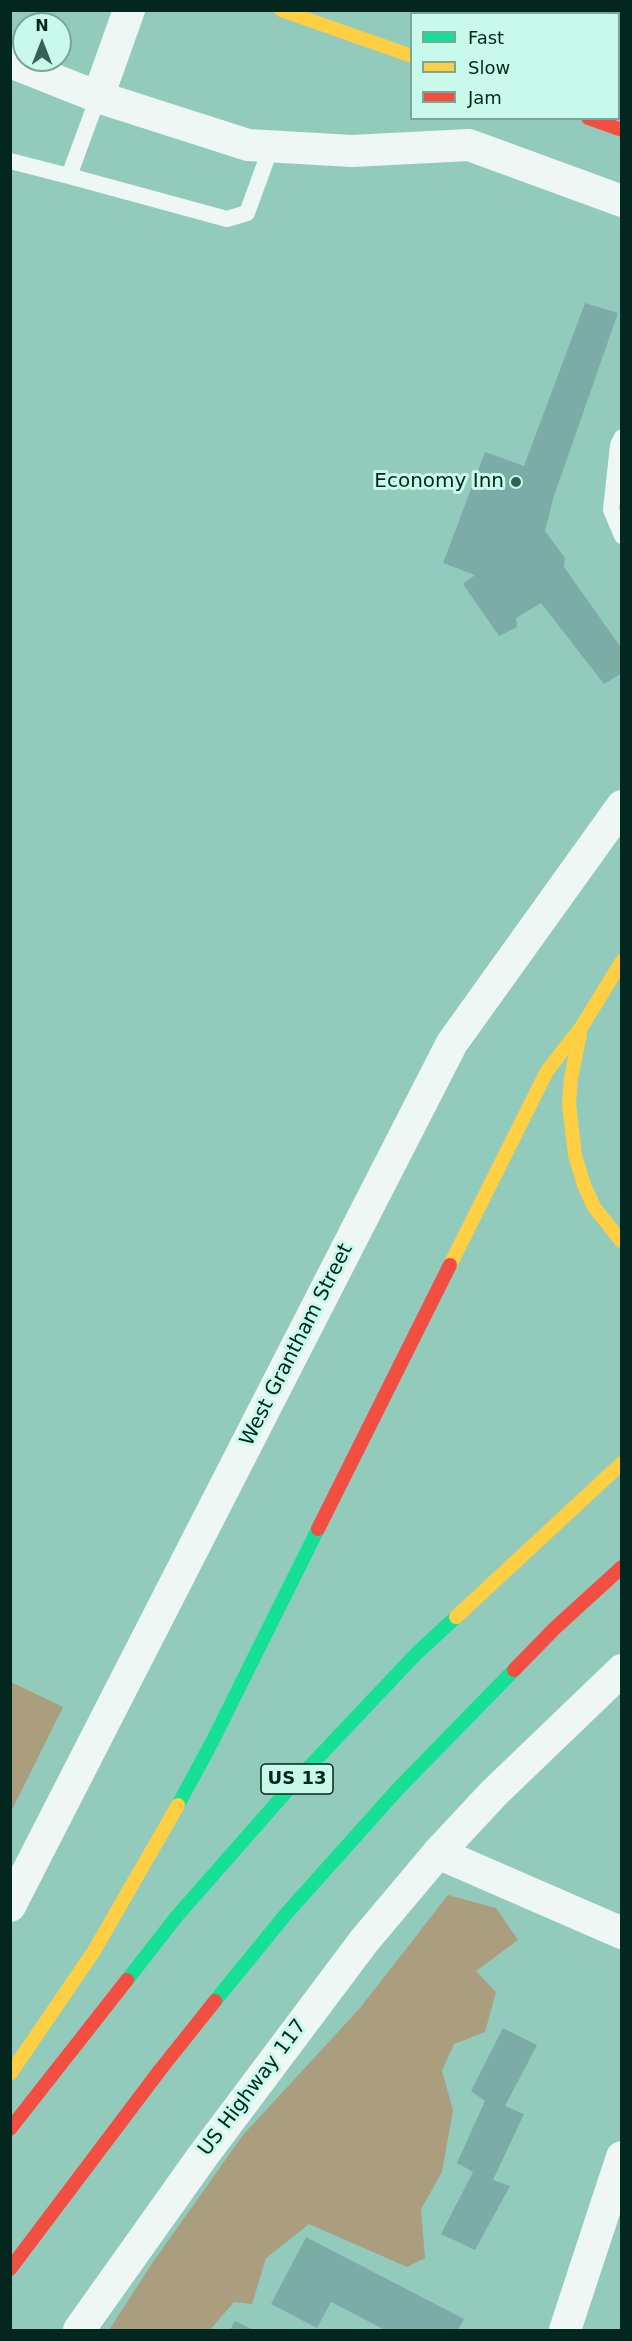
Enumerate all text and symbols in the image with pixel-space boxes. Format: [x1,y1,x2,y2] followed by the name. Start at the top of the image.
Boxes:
[12,12,72,72] north arrow
[410,12,620,120] legend
[35,16,49,35] text: N
[468,27,504,48] text: Fast
[468,57,510,78] text: Slow
[468,87,502,108] text: Jam
[374,470,504,494] place label: Economy Inn
[509,475,523,489] marker: Economy Inn
[236,1240,358,1450] street label: West Grantham Street
[261,1764,333,1794] road number: US 13
[194,2015,312,2161] street label: US Highway 117

